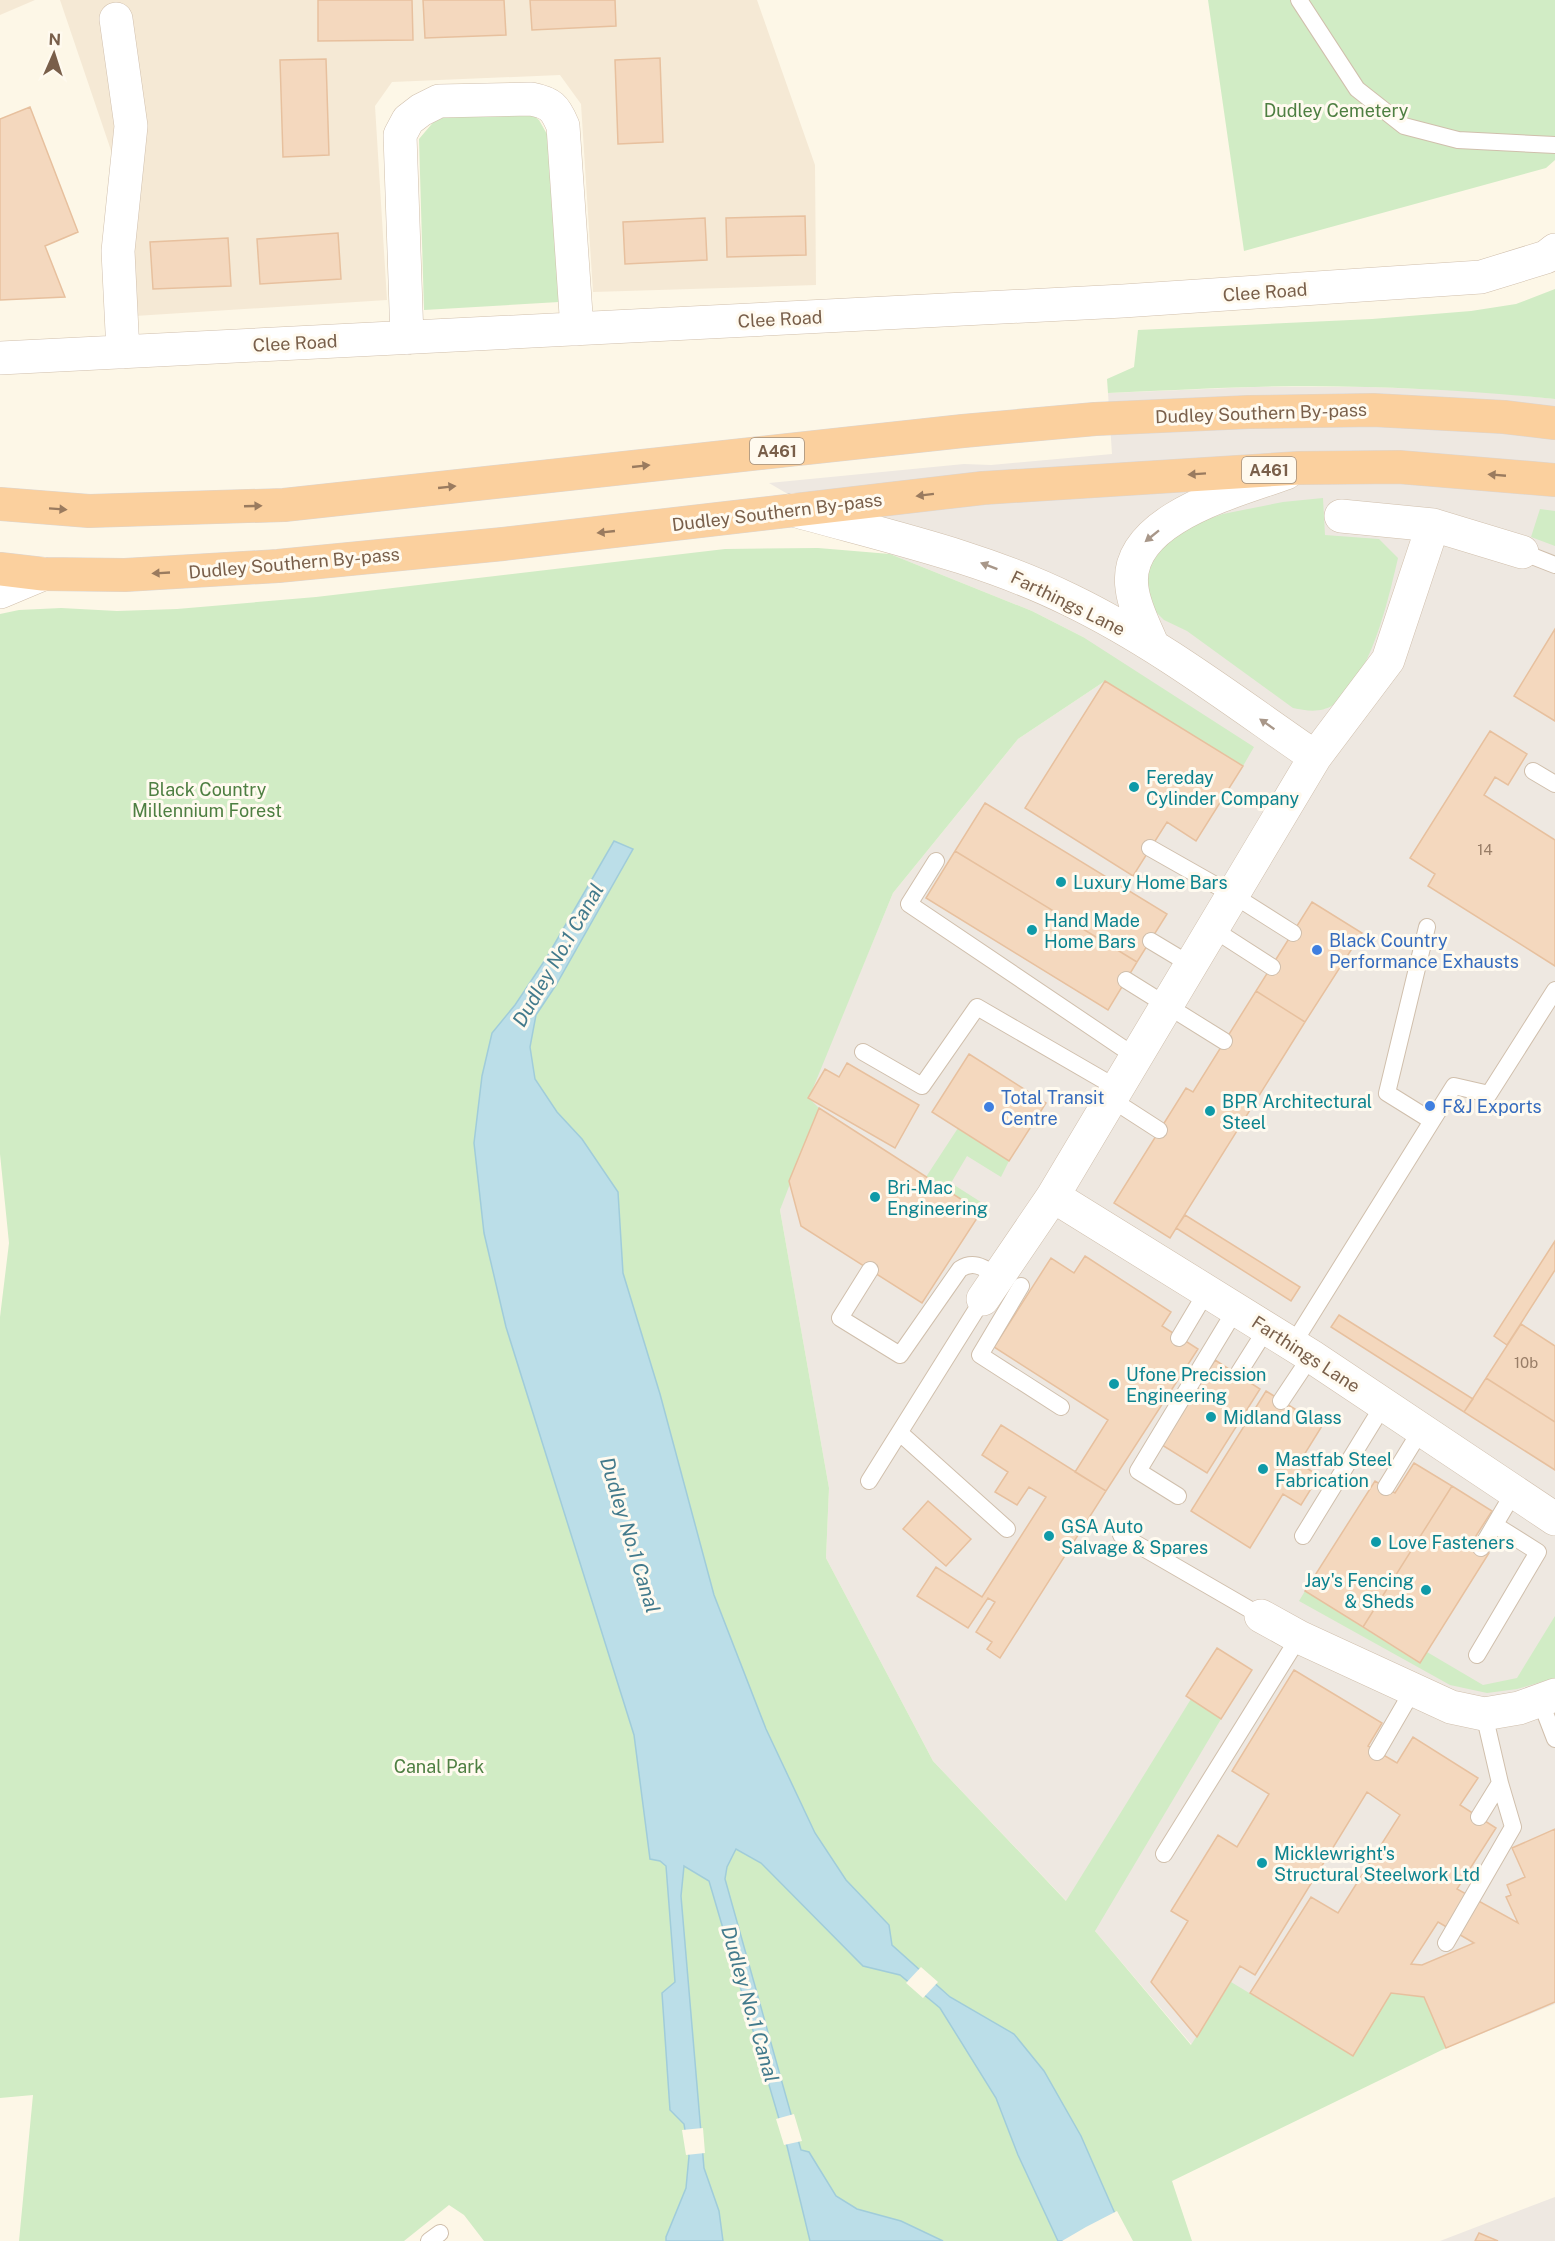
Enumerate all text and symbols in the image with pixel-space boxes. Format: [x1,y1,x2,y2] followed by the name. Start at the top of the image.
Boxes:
[24,24,84,84] north arrow
[48,30,62,49] text: N
[1264,100,1409,121] park label: Dudley Cemetery
[1222,279,1308,305] street label: Clee Road
[737,306,823,332] street label: Clee Road
[252,330,338,356] street label: Clee Road
[1155,399,1367,427] street label: Dudley Southern By-pass
[750,438,804,464] road number: A461
[1242,457,1296,483] road number: A461
[632,461,651,471] one-way arrow
[1188,469,1207,479] one-way arrow
[1487,470,1506,480] one-way arrow
[438,482,457,492] one-way arrow
[671,489,883,535] street label: Dudley Southern By-pass
[915,490,934,500] one-way arrow
[244,501,263,511] one-way arrow
[49,504,68,514] one-way arrow
[597,527,616,537] one-way arrow
[1144,530,1160,543] one-way arrow
[188,543,400,583] street label: Dudley Southern By-pass
[980,561,998,570] one-way arrow
[1007,566,1129,640] street label: Farthings Lane
[152,568,171,578] one-way arrow
[1259,718,1275,730] one-way arrow
[1146,767,1299,809] place label: Fereday Cylinder Company
[132,779,282,821] park label: Black Country Millennium Forest
[1127,780,1141,794] marker: Fereday Cylinder Company
[1477,841,1493,858] house number: 14
[1073,872,1228,893] place label: Luxury Home Bars
[1054,875,1068,889] marker: Luxury Home Bars
[507,879,609,1031] water label: Dudley No.1 Canal
[1044,910,1140,952] place label: Hand Made Home Bars
[1025,923,1039,937] marker: Hand Made Home Bars
[1329,930,1519,972] place label: Black Country Performance Exhausts
[1310,943,1324,957] marker: Black Country Performance Exhausts
[1001,1087,1105,1129] place label: Total Transit Centre
[1222,1091,1372,1133] place label: BPR Architectural Steel
[1442,1096,1542,1117] place label: F&J Exports
[1423,1099,1437,1113] marker: F&J Exports
[982,1100,996,1114] marker: Total Transit Centre
[1203,1104,1217,1118] marker: BPR Architectural Steel
[887,1177,988,1219] place label: Bri-Mac Engineering
[868,1190,882,1204] marker: Bri-Mac Engineering
[1248,1311,1364,1397] street label: Farthings Lane
[1514,1354,1538,1371] house number: 10b
[1126,1364,1267,1406] place label: Ufone Precission Engineering
[1107,1377,1121,1391] marker: Ufone Precission Engineering
[1223,1407,1342,1428] place label: Midland Glass
[1204,1410,1218,1424] marker: Midland Glass
[1275,1449,1392,1491] place label: Mastfab Steel Fabrication
[595,1454,665,1616] water label: Dudley No.1 Canal
[1256,1462,1270,1476] marker: Mastfab Steel Fabrication
[1061,1516,1208,1558] place label: GSA Auto Salvage & Spares
[1042,1529,1056,1543] marker: GSA Auto Salvage & Spares
[1388,1532,1514,1553] place label: Love Fasteners
[1369,1535,1383,1549] marker: Love Fasteners
[1304,1570,1414,1612] place label: Jay's Fencing & Sheds
[1419,1583,1433,1597] marker: Jay's Fencing & Sheds
[394,1756,484,1777] park label: Canal Park
[1274,1843,1480,1885] place label: Micklewright's Structural Steelwork Ltd
[1255,1856,1269,1870] marker: Micklewright's Structural Steelwork Ltd
[716,1923,784,2085] water label: Dudley No.1 Canal

